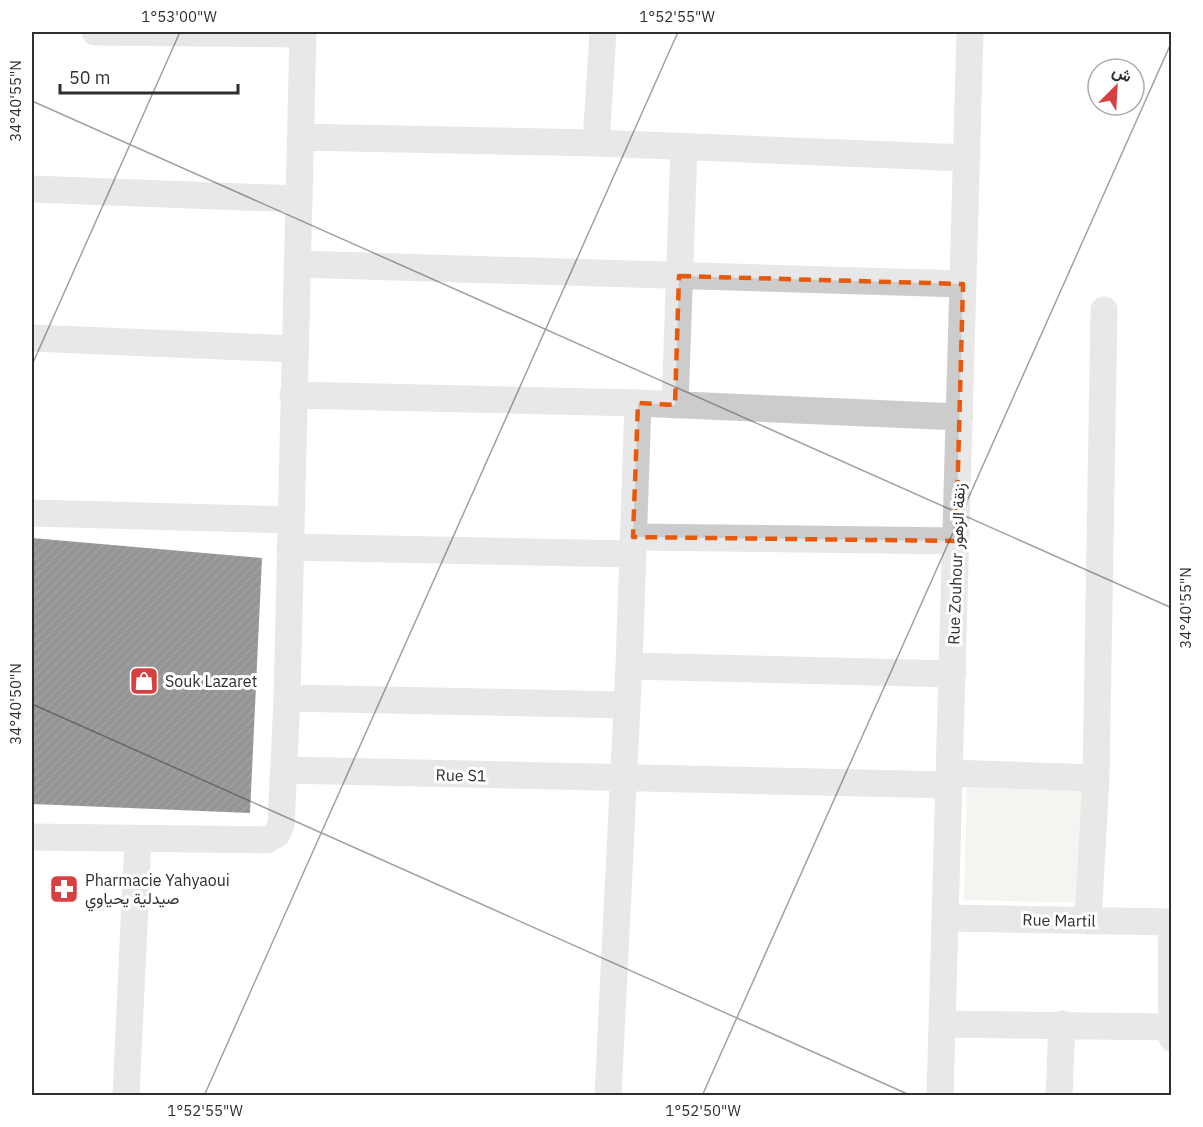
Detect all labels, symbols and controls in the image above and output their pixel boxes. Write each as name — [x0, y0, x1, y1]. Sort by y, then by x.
text: 1°53'00"W — [141, 7, 217, 26]
text: 1°52'55"W — [639, 7, 715, 26]
scale bar — [60, 57, 238, 95]
north arrow — [1086, 57, 1146, 117]
text: 34°40'55"N — [6, 60, 25, 142]
text: ش — [1109, 60, 1135, 86]
text: 50 m — [69, 66, 111, 89]
street label: Rue Zouhour زنقة الزهور — [943, 483, 970, 645]
text: 34°40'55"N — [1176, 567, 1195, 649]
text: 34°40'50"N — [6, 663, 25, 745]
shop icon: Souk Lazaret — [128, 665, 160, 697]
place label: Souk Lazaret — [165, 671, 257, 691]
street label: Rue S1 — [435, 765, 487, 785]
place label: Pharmacie Yahyaoui صيدلية يحياوي — [85, 870, 230, 912]
pharmacy icon: Pharmacie Yahyaoui صيدلية يحياوي — [48, 873, 80, 905]
street label: Rue Martil — [1022, 909, 1096, 931]
text: 1°52'55"W — [167, 1101, 243, 1120]
text: 1°52'50"W — [665, 1101, 741, 1120]

